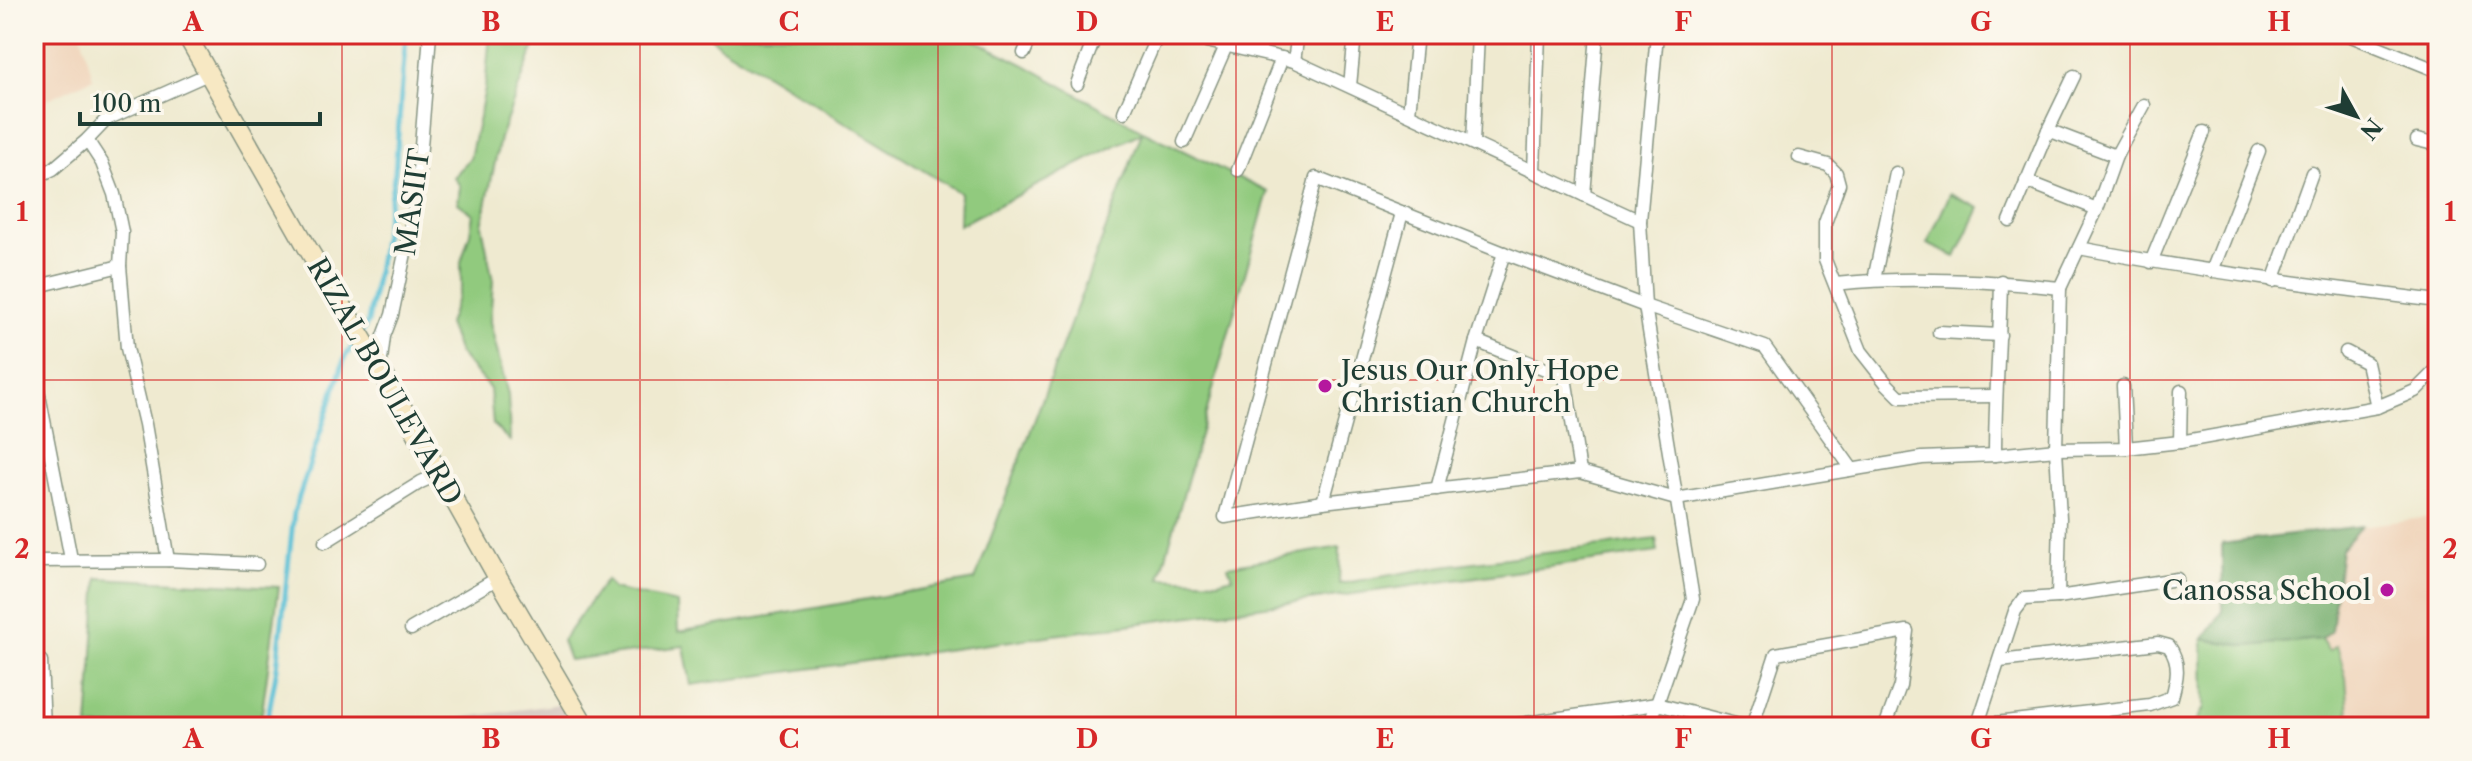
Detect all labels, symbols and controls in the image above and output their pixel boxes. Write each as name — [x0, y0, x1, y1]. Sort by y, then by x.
text: A — [182, 6, 204, 38]
text: B — [481, 6, 501, 38]
text: C — [779, 6, 799, 38]
text: D — [1076, 6, 1098, 38]
text: E — [1376, 6, 1394, 38]
text: F — [1674, 6, 1692, 38]
text: G — [1970, 6, 1992, 38]
text: H — [2267, 6, 2291, 38]
scale bar — [80, 76, 320, 126]
north arrow — [2316, 76, 2396, 156]
text: 100 m — [92, 89, 161, 118]
text: N — [2354, 113, 2387, 145]
street label: MASIIT — [388, 146, 436, 258]
text: 1 — [16, 196, 28, 228]
text: 1 — [2444, 196, 2456, 228]
street label: RIZAL BOULEVARD — [300, 251, 470, 511]
place label: Jesus Our Only Hope Christian Church — [1337, 353, 1619, 419]
marker: Jesus Our Only Hope Christian Church — [1316, 377, 1334, 395]
text: 2 — [14, 533, 30, 565]
text: 2 — [2442, 533, 2458, 565]
place label: Canossa School — [2162, 573, 2371, 607]
marker: Canossa School — [2378, 581, 2396, 599]
text: A — [182, 723, 204, 755]
text: B — [481, 723, 501, 755]
text: C — [779, 723, 799, 755]
text: D — [1076, 723, 1098, 755]
text: E — [1376, 723, 1394, 755]
text: F — [1674, 723, 1692, 755]
text: G — [1970, 723, 1992, 755]
text: H — [2267, 723, 2291, 755]

